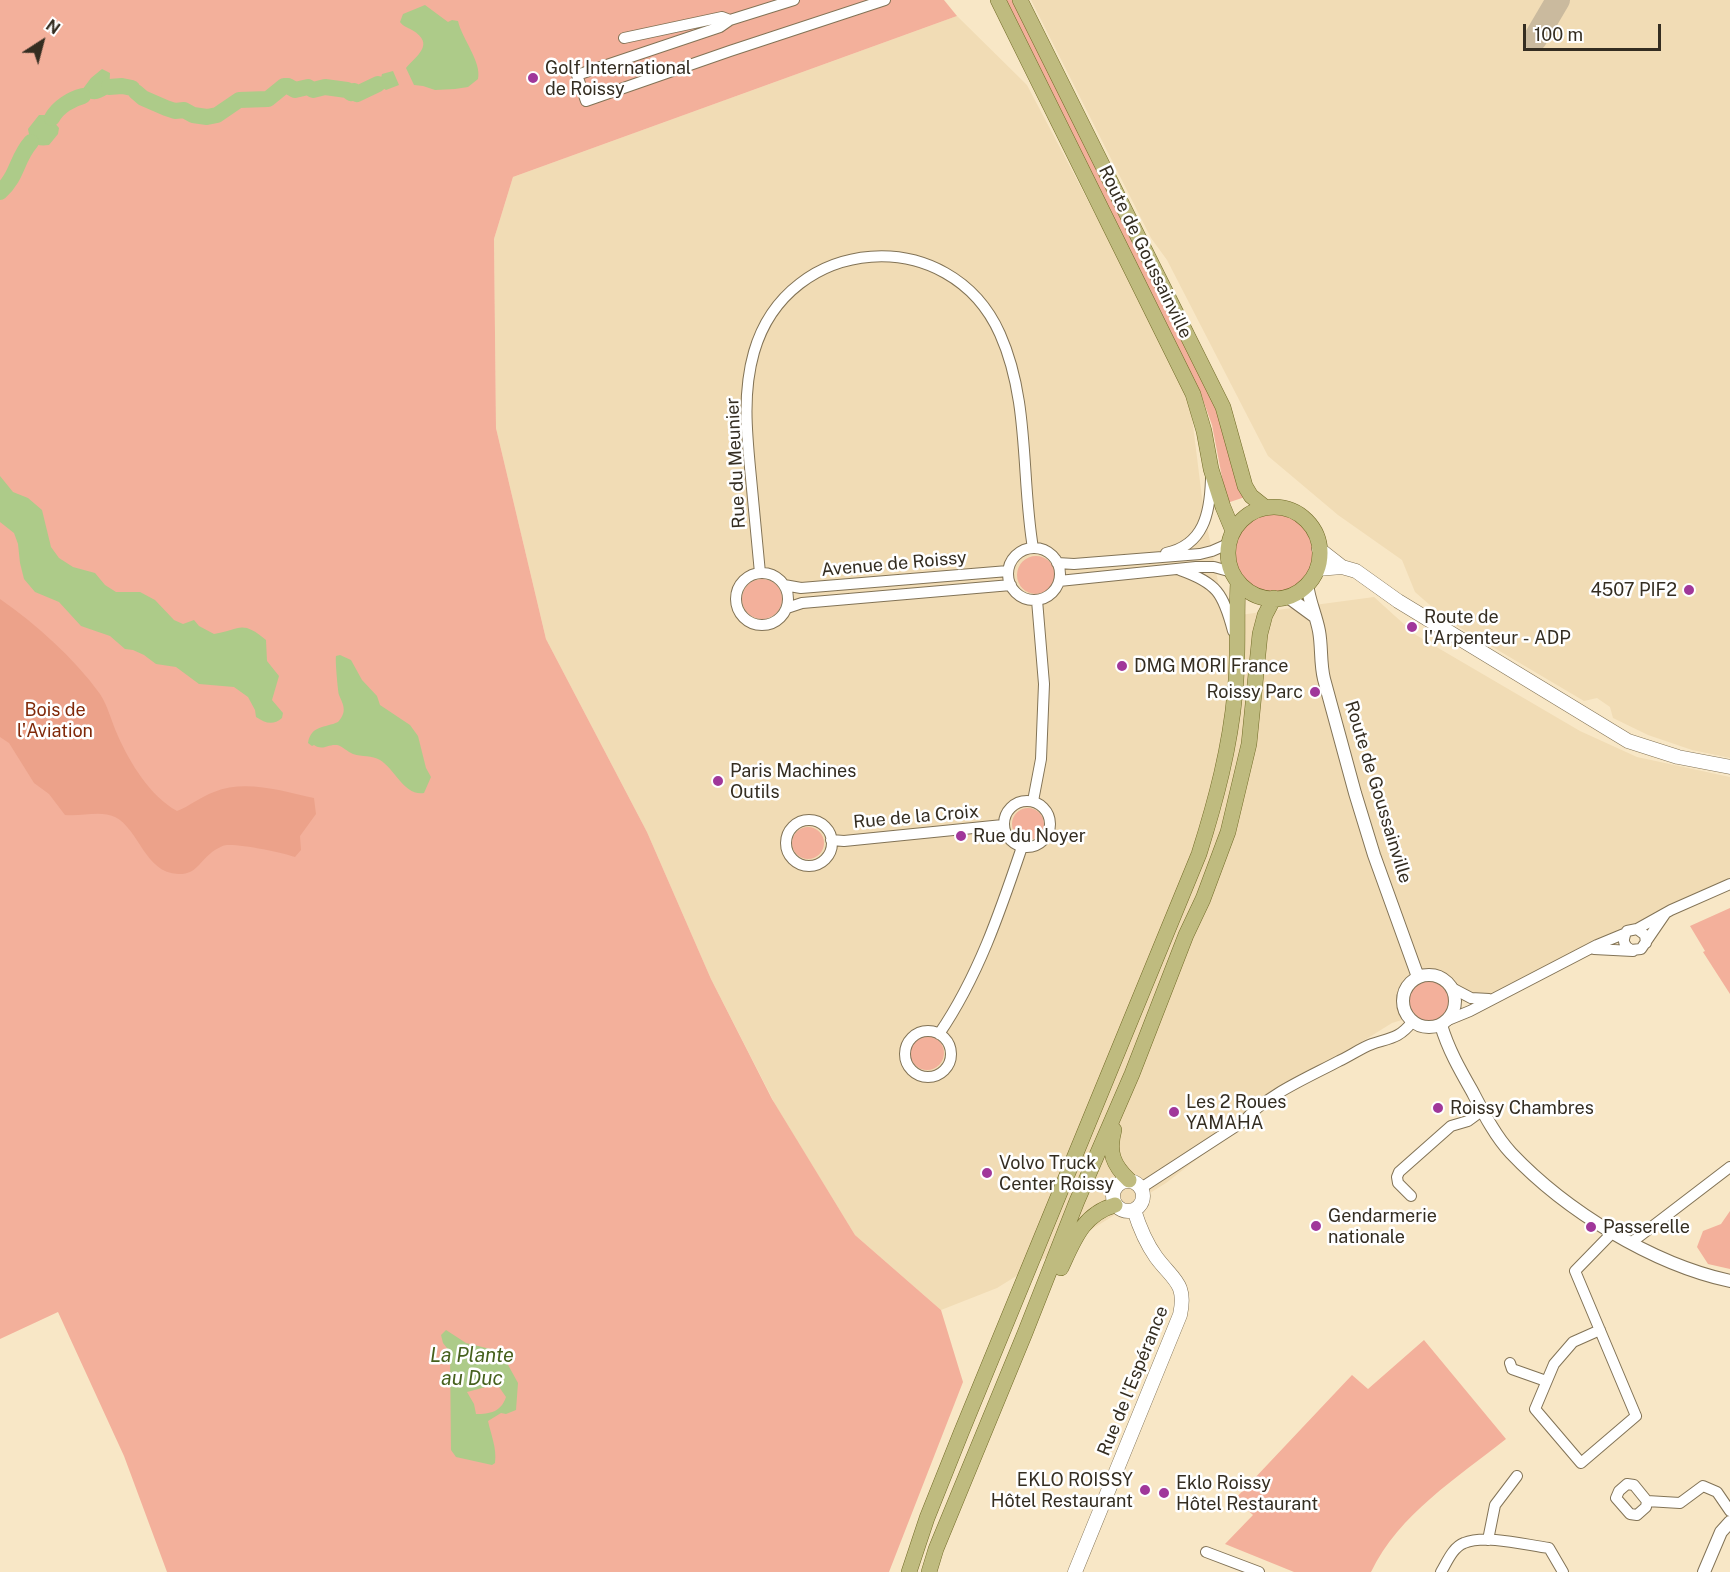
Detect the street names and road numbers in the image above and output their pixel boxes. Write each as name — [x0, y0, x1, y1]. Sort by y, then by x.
street label: Route de Goussainville — [1094, 162, 1196, 342]
street label: Rue du Meunier — [722, 397, 750, 529]
street label: Avenue de Roissy — [820, 547, 968, 581]
street label: Route de Goussainville — [1340, 698, 1416, 886]
street label: Rue de la Croix — [852, 801, 980, 833]
street label: Rue de l'Espérance — [1093, 1303, 1173, 1459]

